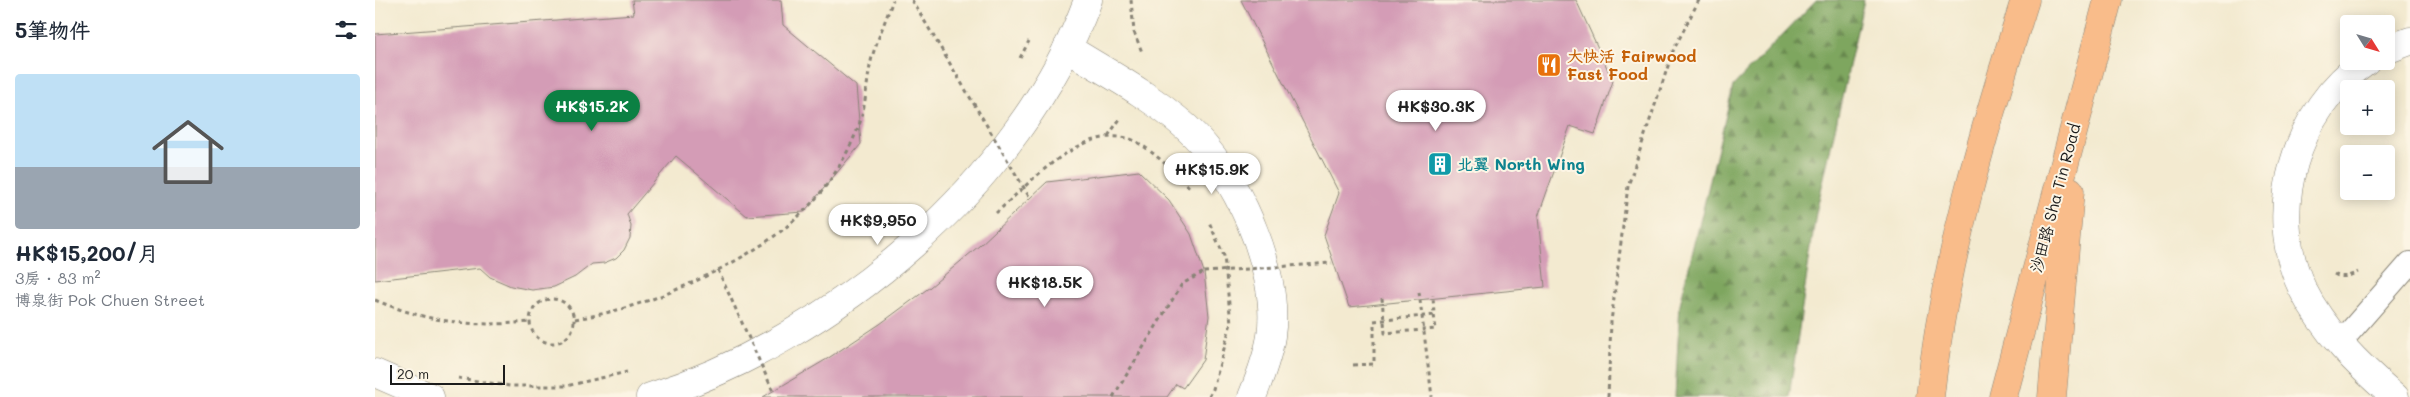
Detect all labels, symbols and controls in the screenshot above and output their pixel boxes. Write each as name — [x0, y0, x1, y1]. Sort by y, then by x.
north arrow — [2340, 15, 2395, 70]
map controls — [2340, 15, 2395, 200]
text: 5筆物件 — [15, 16, 90, 43]
icon: filters — [332, 16, 360, 44]
place label: 大快活 Fairwood Fast Food — [1567, 45, 1696, 84]
restaurant icon: 大快活 Fairwood Fast Food — [1536, 52, 1562, 78]
button: + — [2340, 80, 2395, 135]
pin: HK$15.2K — [540, 90, 644, 132]
pin: HK$30.3K — [1384, 90, 1488, 132]
text: HK$15.2K — [555, 95, 629, 116]
text: HK$30.3K — [1397, 95, 1475, 116]
icon: home — [143, 107, 233, 197]
street label: 沙田路 Sha Tin Road — [2024, 121, 2085, 275]
button: − — [2340, 145, 2395, 200]
building icon: 北翼 North Wing — [1427, 151, 1453, 177]
pin: HK$15.9K — [1160, 152, 1264, 195]
place label: 北翼 North Wing — [1457, 153, 1585, 174]
text: HK$15.9K — [1175, 158, 1249, 179]
pin: HK$9,950 — [826, 204, 930, 246]
text: HK$9,950 — [839, 209, 917, 230]
text: HK$15,200/月 — [15, 239, 159, 266]
pin: HK$18.5K — [993, 266, 1097, 308]
text: 3房 · 83 m² — [15, 267, 101, 288]
text: HK$18.5K — [1007, 271, 1083, 292]
text: 博泉街 Pok Chuen Street — [15, 289, 205, 310]
scale bar — [390, 362, 505, 385]
text: 20 m — [397, 364, 429, 383]

